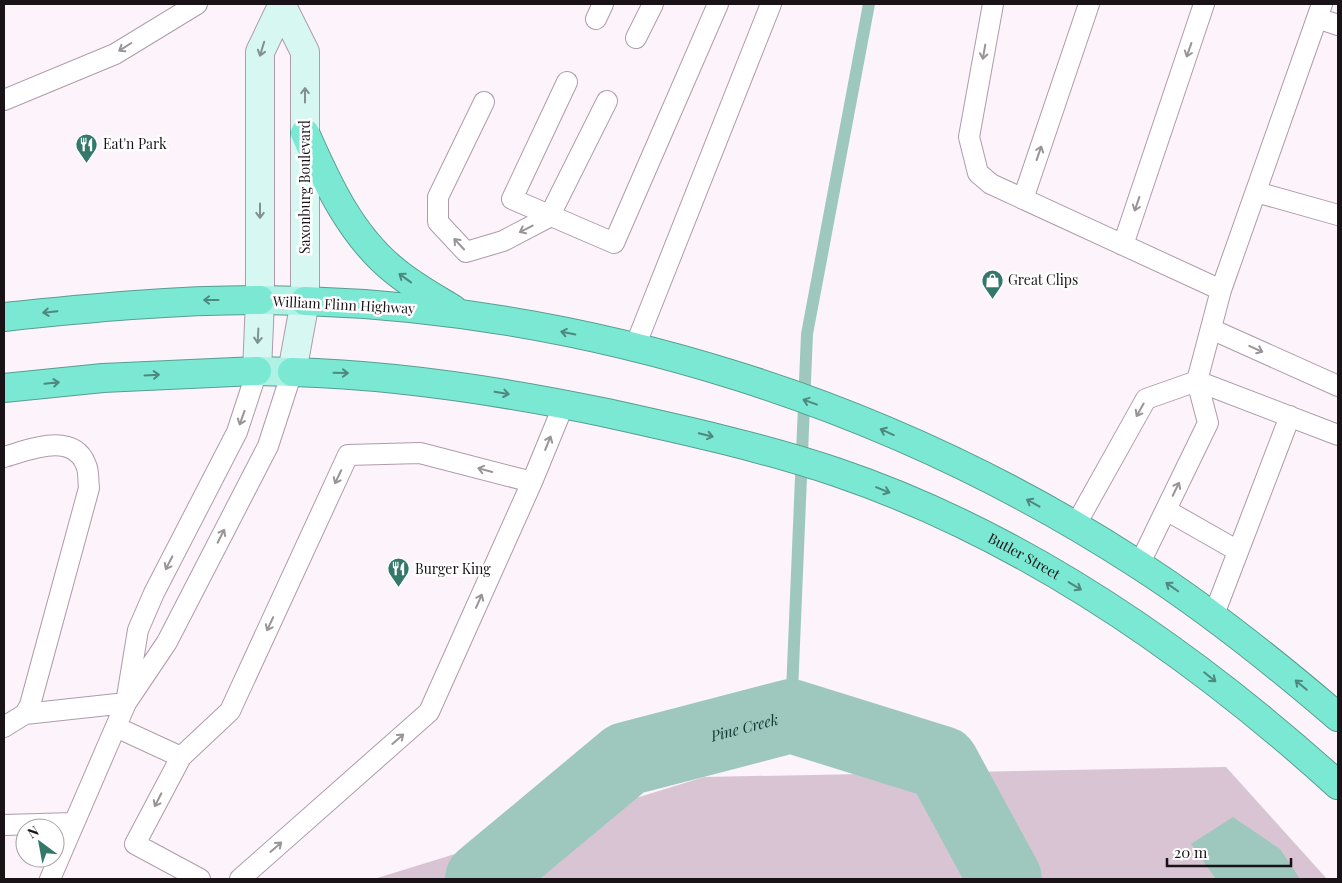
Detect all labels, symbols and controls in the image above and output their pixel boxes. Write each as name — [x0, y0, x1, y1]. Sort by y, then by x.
one-way arrow — [257, 41, 267, 57]
one-way arrow — [1183, 42, 1193, 58]
one-way arrow — [118, 43, 132, 53]
one-way arrow — [979, 43, 989, 59]
one-way arrow — [300, 87, 310, 103]
street label: Saxonburg Boulevard — [295, 120, 314, 254]
restaurant icon: Eat'n Park — [75, 132, 99, 163]
place label: Eat'n Park — [103, 134, 167, 153]
one-way arrow — [1035, 145, 1044, 161]
one-way arrow — [1132, 196, 1141, 211]
one-way arrow — [255, 202, 265, 219]
one-way arrow — [519, 225, 534, 234]
one-way arrow — [453, 238, 465, 251]
shop icon: Great Clips — [980, 268, 1004, 299]
place label: Great Clips — [1008, 270, 1078, 289]
one-way arrow — [398, 273, 412, 283]
street label: William Flinn Highway — [271, 291, 416, 318]
one-way arrow — [203, 295, 220, 305]
one-way arrow — [43, 307, 59, 317]
one-way arrow — [254, 327, 263, 343]
one-way arrow — [560, 328, 576, 337]
one-way arrow — [1248, 344, 1263, 354]
one-way arrow — [332, 368, 348, 378]
one-way arrow — [144, 370, 160, 379]
one-way arrow — [44, 378, 60, 388]
one-way arrow — [494, 388, 510, 398]
one-way arrow — [803, 397, 819, 406]
one-way arrow — [1135, 402, 1145, 416]
one-way arrow — [237, 410, 246, 425]
one-way arrow — [880, 427, 895, 437]
one-way arrow — [697, 431, 713, 440]
one-way arrow — [543, 436, 553, 451]
one-way arrow — [477, 465, 493, 474]
one-way arrow — [333, 469, 343, 484]
one-way arrow — [1171, 482, 1181, 497]
one-way arrow — [875, 486, 890, 496]
one-way arrow — [1026, 498, 1041, 507]
street label: Butler Street — [985, 528, 1065, 584]
one-way arrow — [216, 529, 226, 544]
one-way arrow — [164, 555, 173, 570]
restaurant icon: Burger King — [387, 557, 411, 588]
place label: Burger King — [415, 559, 491, 578]
one-way arrow — [1068, 581, 1082, 591]
one-way arrow — [1165, 582, 1179, 592]
one-way arrow — [474, 594, 484, 609]
one-way arrow — [265, 616, 274, 631]
one-way arrow — [1203, 672, 1216, 683]
one-way arrow — [1295, 680, 1308, 691]
water label: Pine Creek — [707, 709, 781, 746]
one-way arrow — [391, 734, 404, 745]
one-way arrow — [153, 792, 162, 807]
north arrow — [15, 818, 65, 868]
text: N — [24, 821, 42, 842]
scale bar — [1167, 836, 1291, 868]
one-way arrow — [270, 841, 283, 853]
text: 20 m — [1174, 842, 1208, 862]

